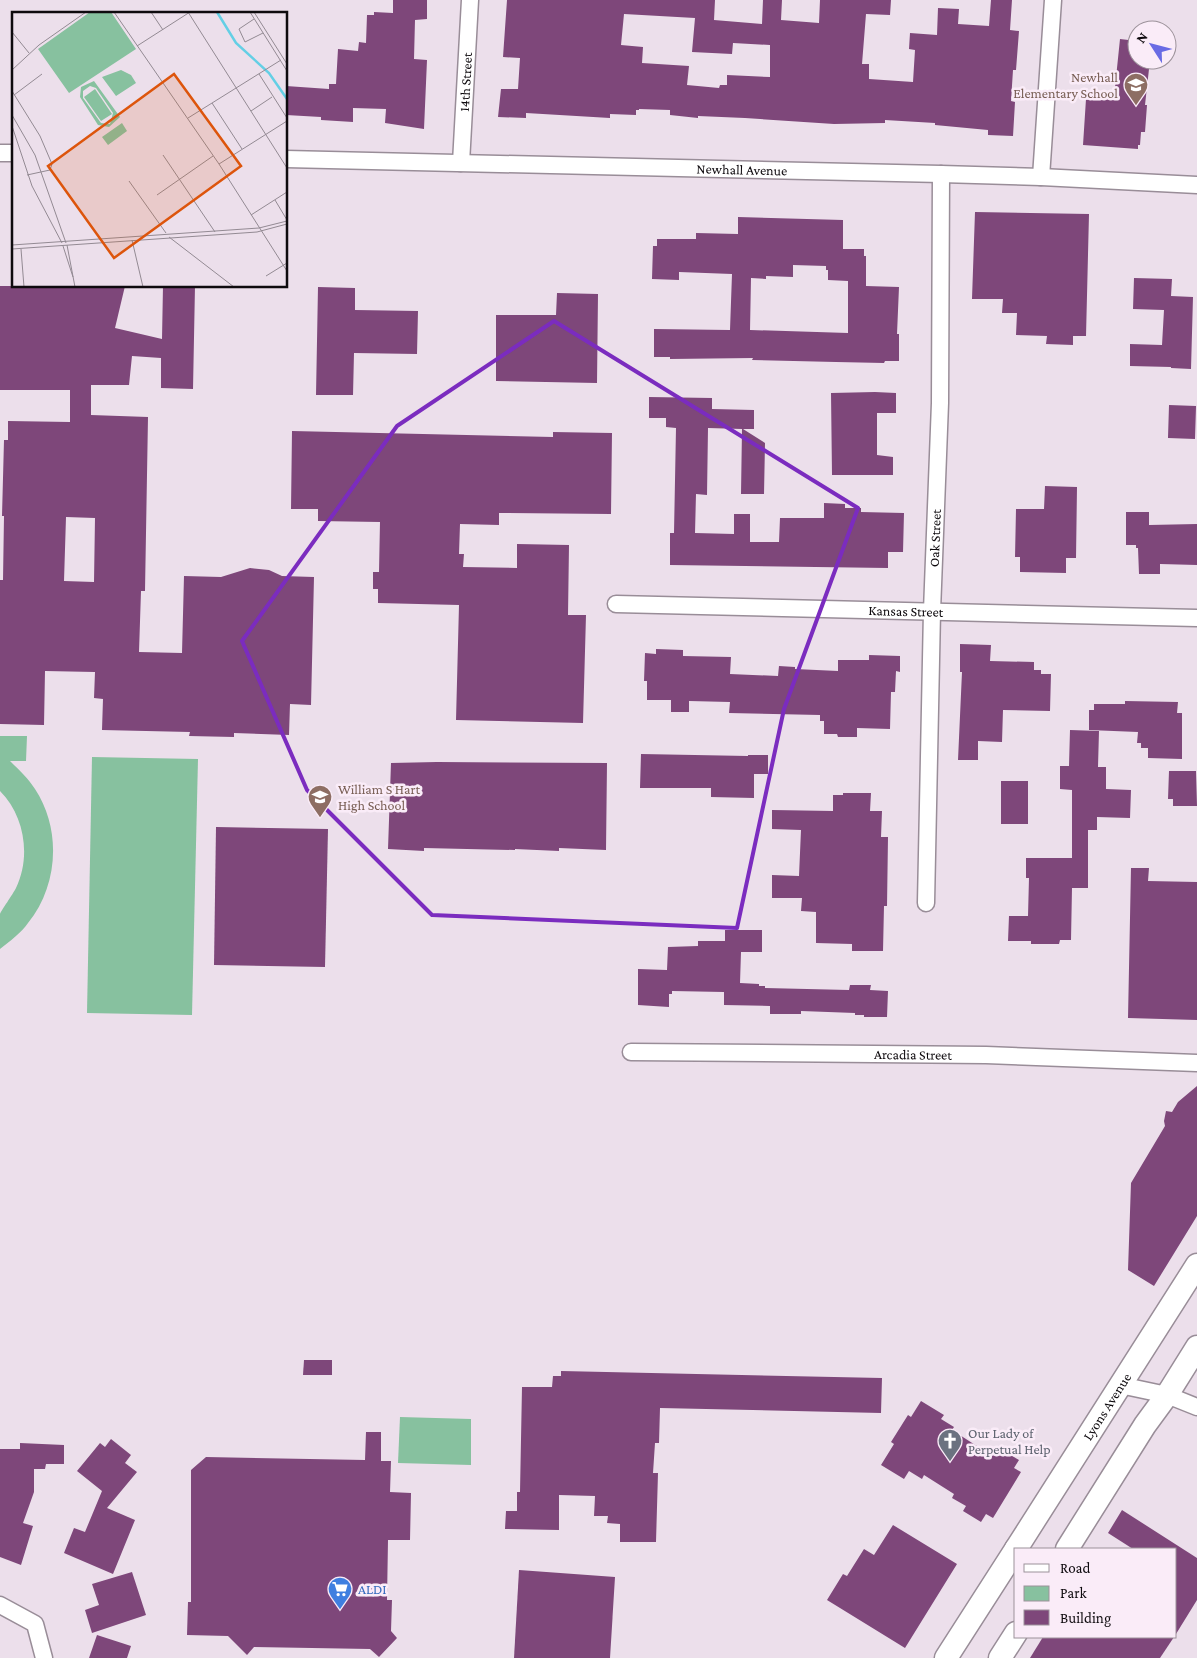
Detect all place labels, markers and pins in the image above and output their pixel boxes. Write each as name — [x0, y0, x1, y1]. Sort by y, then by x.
place label: Newhall Elementary School — [1013, 69, 1118, 101]
school or university icon: Newhall Elementary School — [1123, 72, 1149, 106]
place label: William S Hart High School — [338, 781, 420, 813]
school or university icon: William S Hart High School — [307, 784, 333, 818]
place label: Our Lady of Perpetual Help — [968, 1425, 1051, 1457]
church icon: Our Lady of Perpetual Help — [937, 1428, 963, 1462]
supermarket icon: ALDI — [327, 1576, 353, 1610]
place label: ALDI — [358, 1581, 387, 1597]

